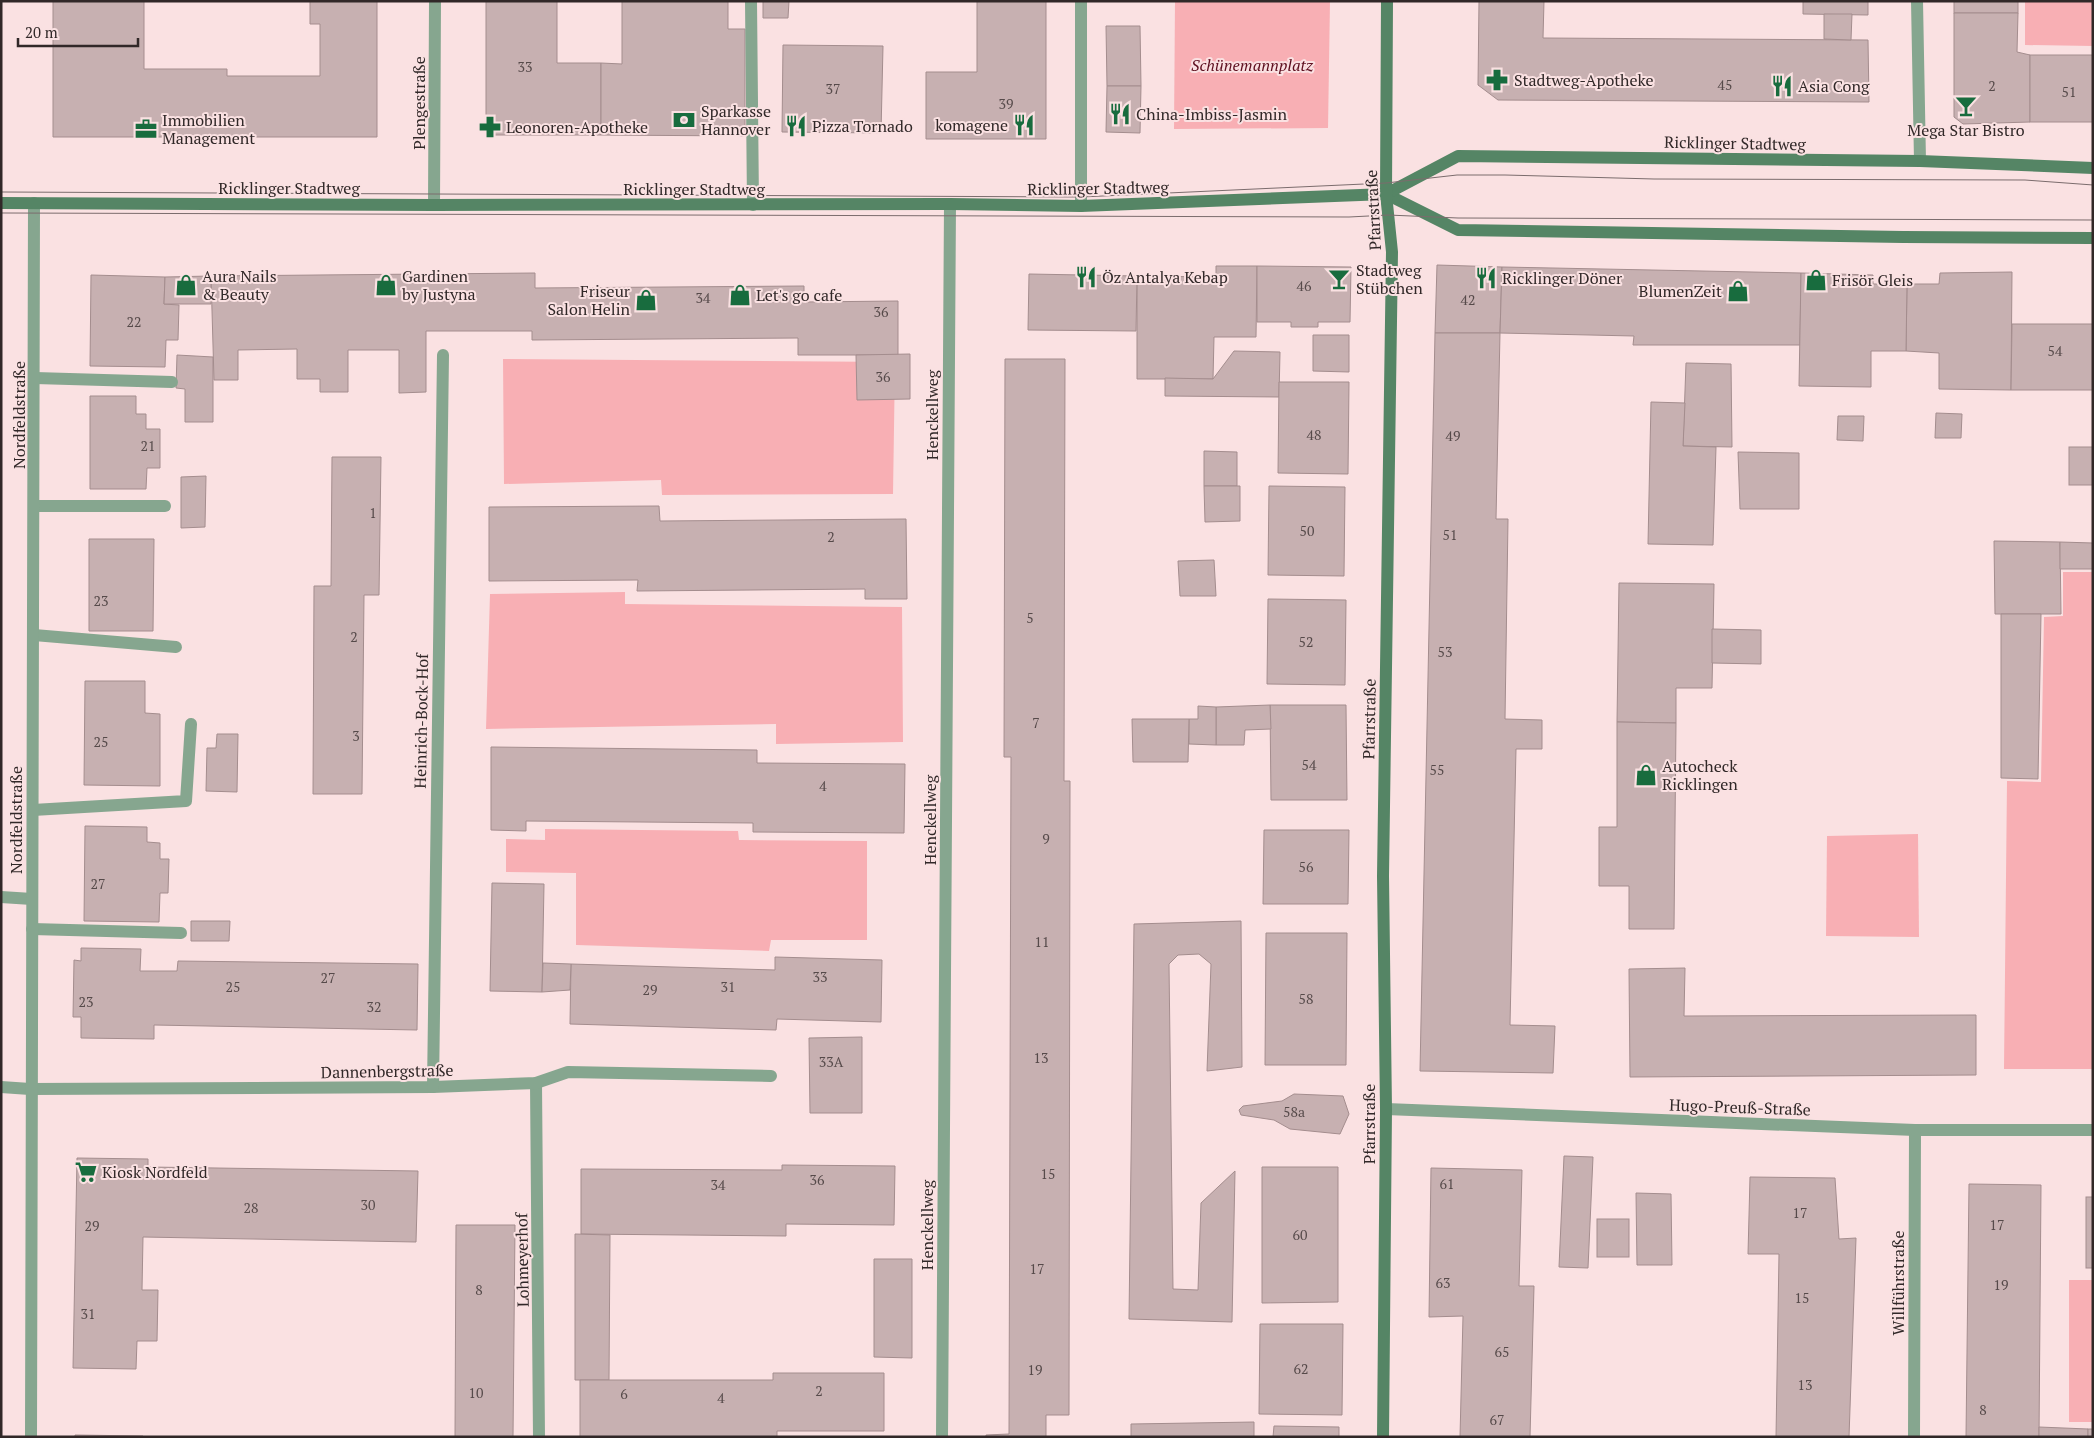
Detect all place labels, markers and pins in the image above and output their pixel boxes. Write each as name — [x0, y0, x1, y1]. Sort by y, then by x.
pharmacy icon: Stadtweg-Apotheke — [1484, 67, 1510, 93]
place label: Stadtweg-Apotheke — [1514, 69, 1654, 91]
restaurant icon: Asia Cong — [1769, 73, 1795, 99]
place label: Asia Cong — [1798, 75, 1870, 97]
bar icon: Mega Star Bistro — [1953, 93, 1979, 119]
place label: Sparkasse Hannover — [701, 100, 771, 140]
restaurant icon: China-Imbiss-Jasmin — [1107, 101, 1133, 127]
place label: China-Imbiss-Jasmin — [1136, 103, 1288, 125]
bank icon: Sparkasse Hannover — [671, 107, 697, 133]
place label: Immobilien Management — [162, 109, 255, 149]
restaurant icon: komagene — [1011, 112, 1037, 138]
restaurant icon: Pizza Tornado — [783, 113, 809, 139]
pharmacy icon: Leonoren-Apotheke — [477, 114, 503, 140]
place label: komagene — [935, 114, 1008, 136]
place label: Pizza Tornado — [812, 115, 913, 137]
office icon: Immobilien Management — [133, 116, 159, 142]
place label: Leonoren-Apotheke — [506, 116, 648, 138]
place label: Mega Star Bistro — [1907, 119, 2025, 141]
place label: Stadtweg Stübchen — [1356, 259, 1423, 299]
restaurant icon: Öz Antalya Kebap — [1073, 264, 1099, 290]
place label: Aura Nails & Beauty — [202, 265, 277, 305]
place label: Gardinen by Justyna — [402, 265, 476, 305]
restaurant icon: Ricklinger Döner — [1473, 265, 1499, 291]
place label: Öz Antalya Kebap — [1102, 266, 1228, 288]
bar icon: Stadtweg Stübchen — [1326, 266, 1352, 292]
place label: Ricklinger Döner — [1502, 267, 1623, 289]
shop icon: Frisör Gleis — [1803, 267, 1829, 293]
place label: Frisör Gleis — [1832, 269, 1913, 291]
shop icon: Aura Nails & Beauty — [173, 272, 199, 298]
shop icon: Gardinen by Justyna — [373, 272, 399, 298]
shop icon: BlumenZeit — [1725, 278, 1751, 304]
place label: Friseur Salon Helin — [547, 280, 631, 320]
place label: BlumenZeit — [1639, 280, 1722, 302]
shop icon: Let's go cafe — [727, 282, 753, 308]
place label: Let's go cafe — [756, 284, 842, 306]
shop icon: Friseur Salon Helin — [633, 287, 659, 313]
place label: Autocheck Ricklingen — [1662, 755, 1738, 795]
shop icon: Autocheck Ricklingen — [1633, 762, 1659, 788]
supermarket icon: Kiosk Nordfeld — [73, 1159, 99, 1185]
place label: Kiosk Nordfeld — [102, 1161, 208, 1183]

